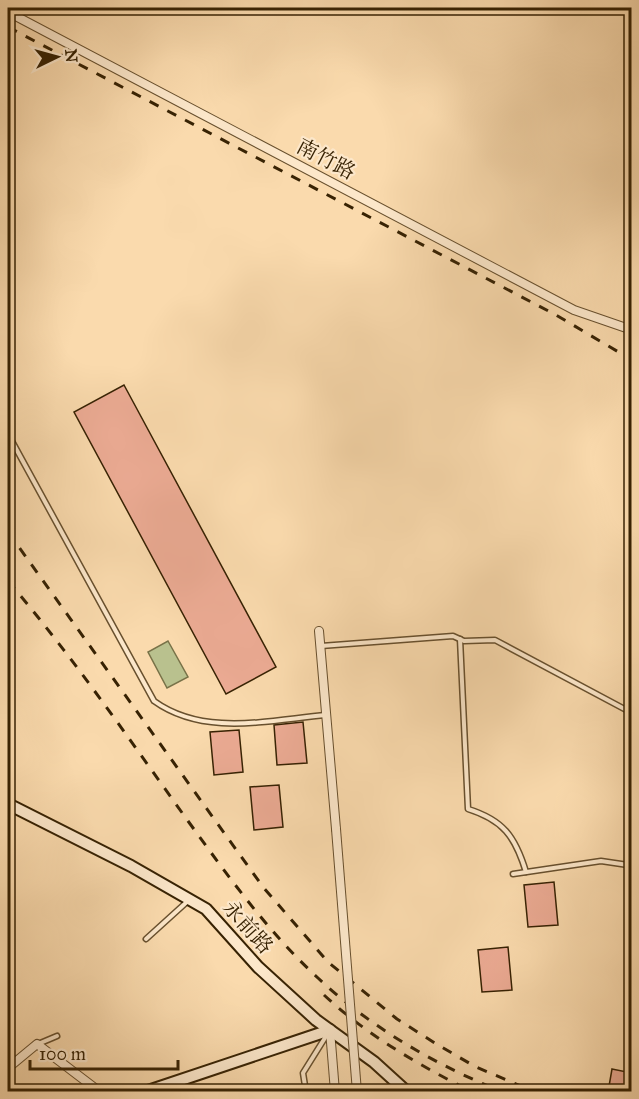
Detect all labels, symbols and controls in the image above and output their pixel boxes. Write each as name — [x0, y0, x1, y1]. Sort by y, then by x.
north arrow — [27, 27, 87, 87]
text: N — [61, 48, 82, 64]
street label: 南竹路 — [292, 133, 360, 185]
street label: 永前路 — [217, 895, 279, 959]
scale bar — [30, 1033, 178, 1071]
text: 100 m — [39, 1043, 86, 1065]

